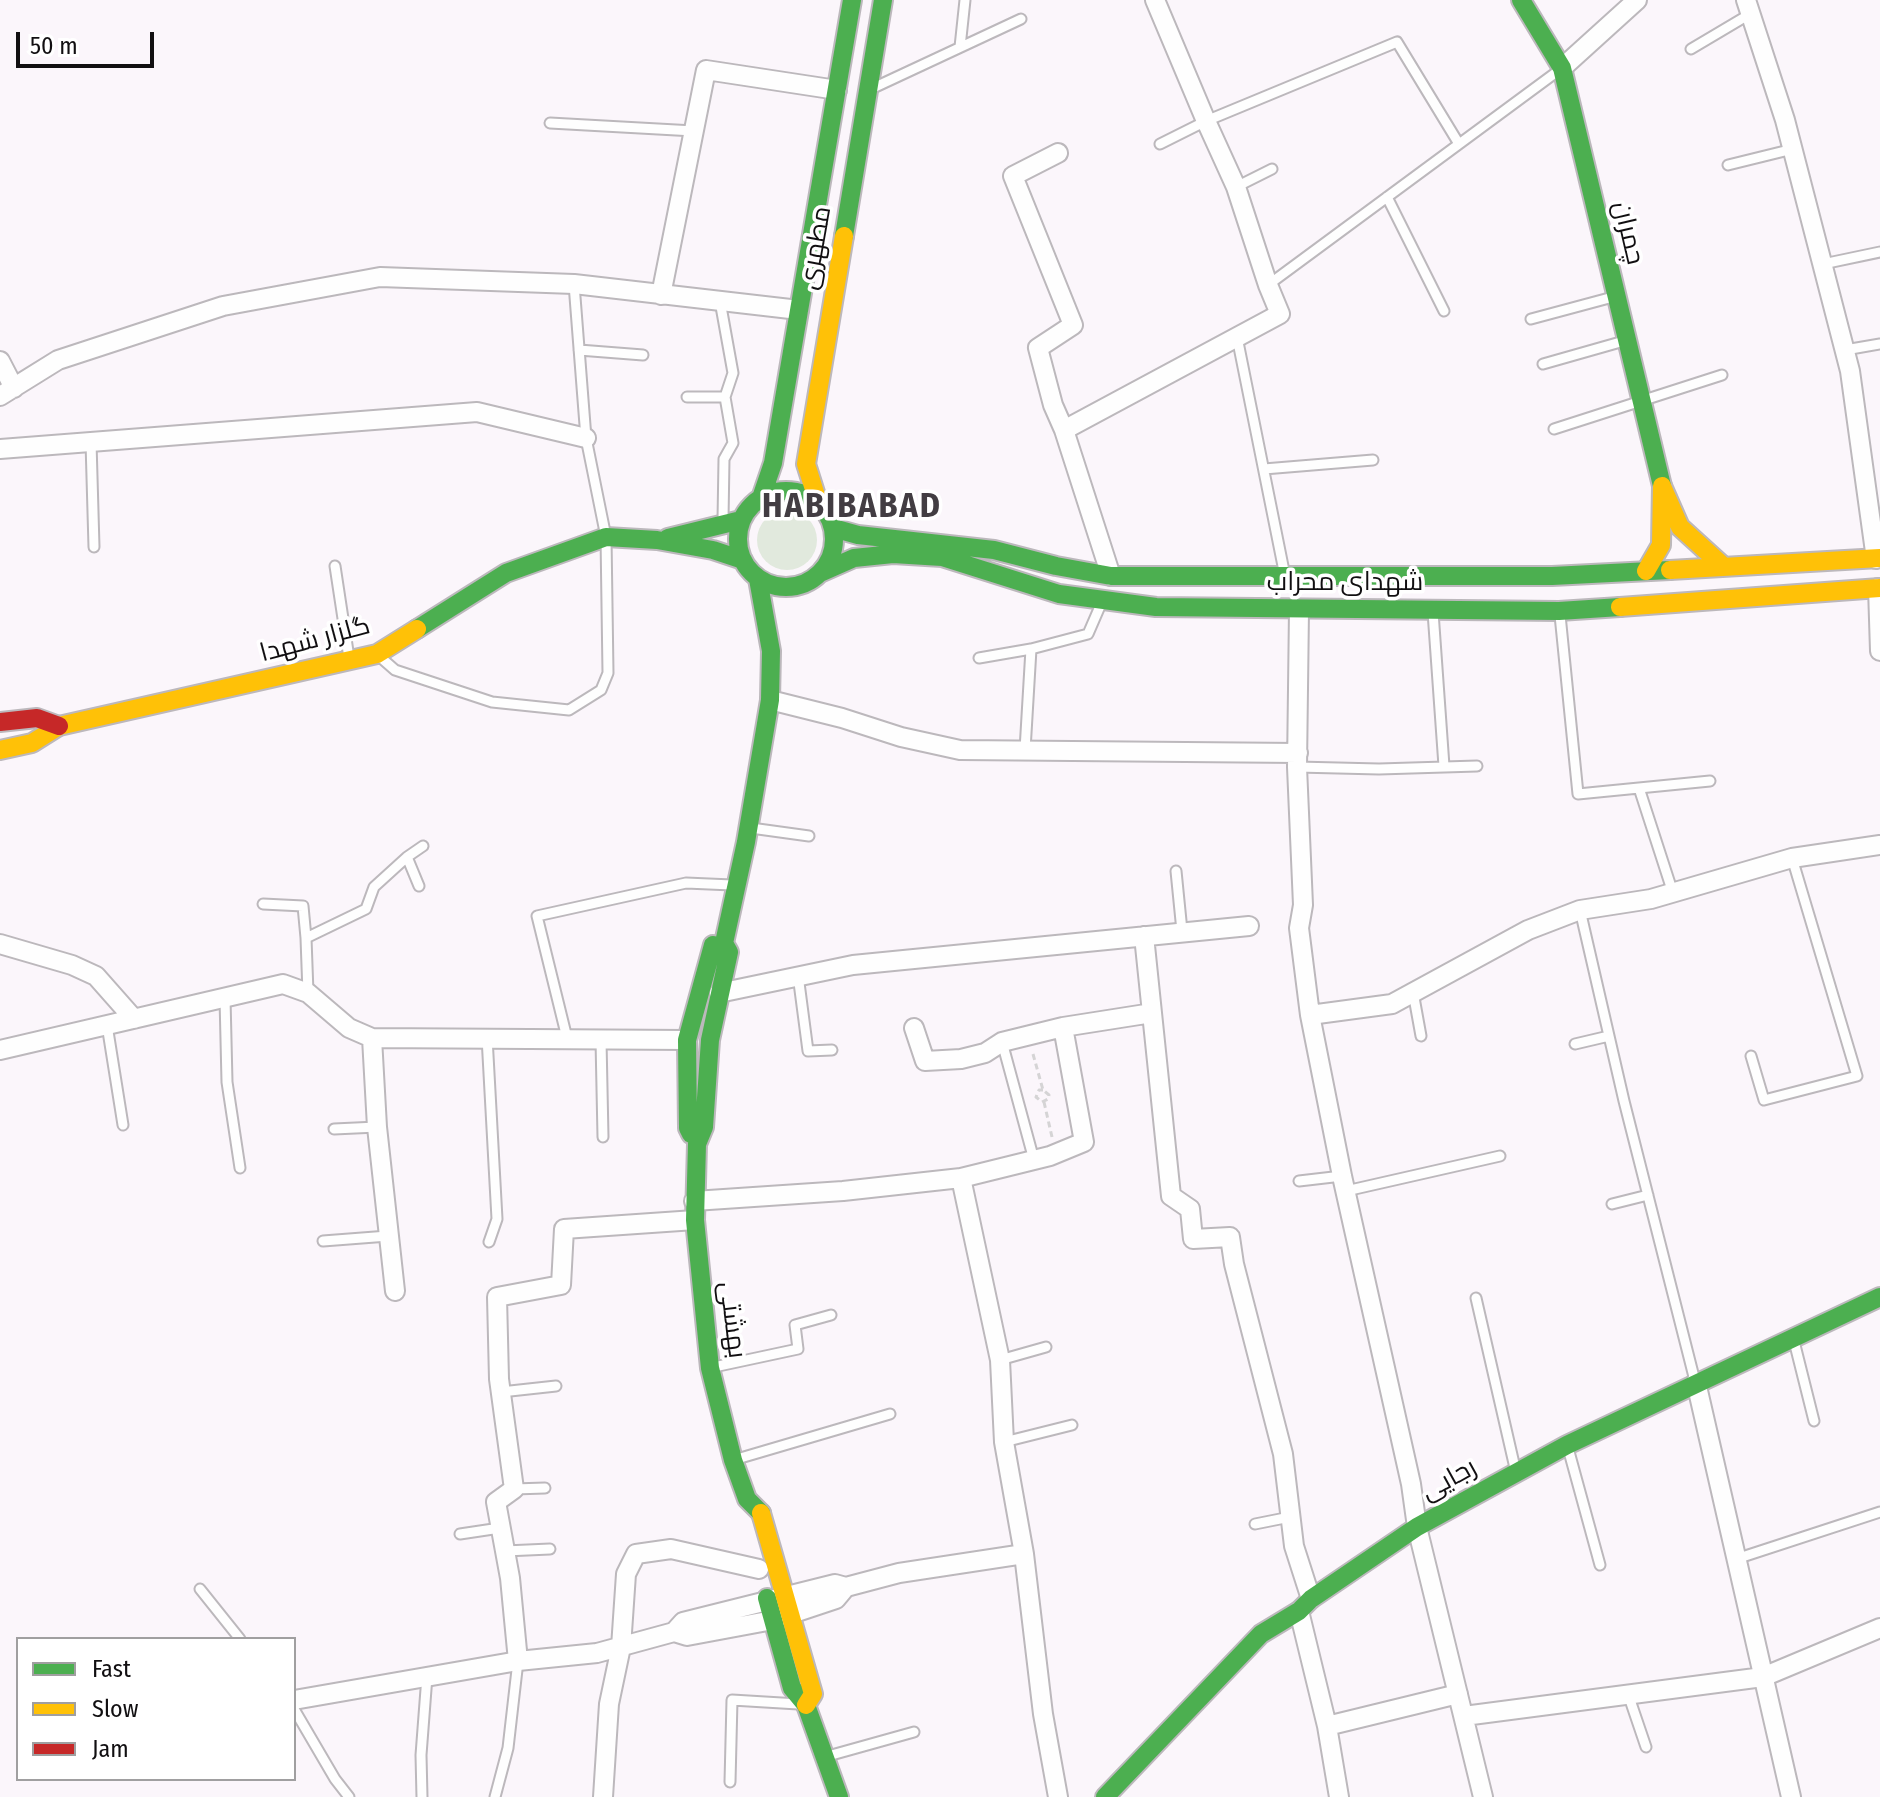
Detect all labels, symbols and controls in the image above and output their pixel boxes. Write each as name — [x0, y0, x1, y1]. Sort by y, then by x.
scale bar — [20, 16, 158, 66]
text: 50 m — [30, 32, 78, 60]
street label: چمران — [1606, 198, 1650, 268]
street label: مطهری — [793, 204, 839, 292]
district label: HABIBABAD — [762, 488, 942, 528]
street label: شهدای محراب — [1267, 567, 1423, 599]
street label: گلزار شهدا — [256, 610, 374, 670]
street label: بهشتی — [712, 1280, 752, 1360]
street label: رجایی — [1416, 1452, 1482, 1508]
legend — [16, 1637, 296, 1781]
text: Fast — [92, 1655, 131, 1683]
text: Slow — [92, 1695, 138, 1723]
text: Jam — [92, 1735, 129, 1763]

